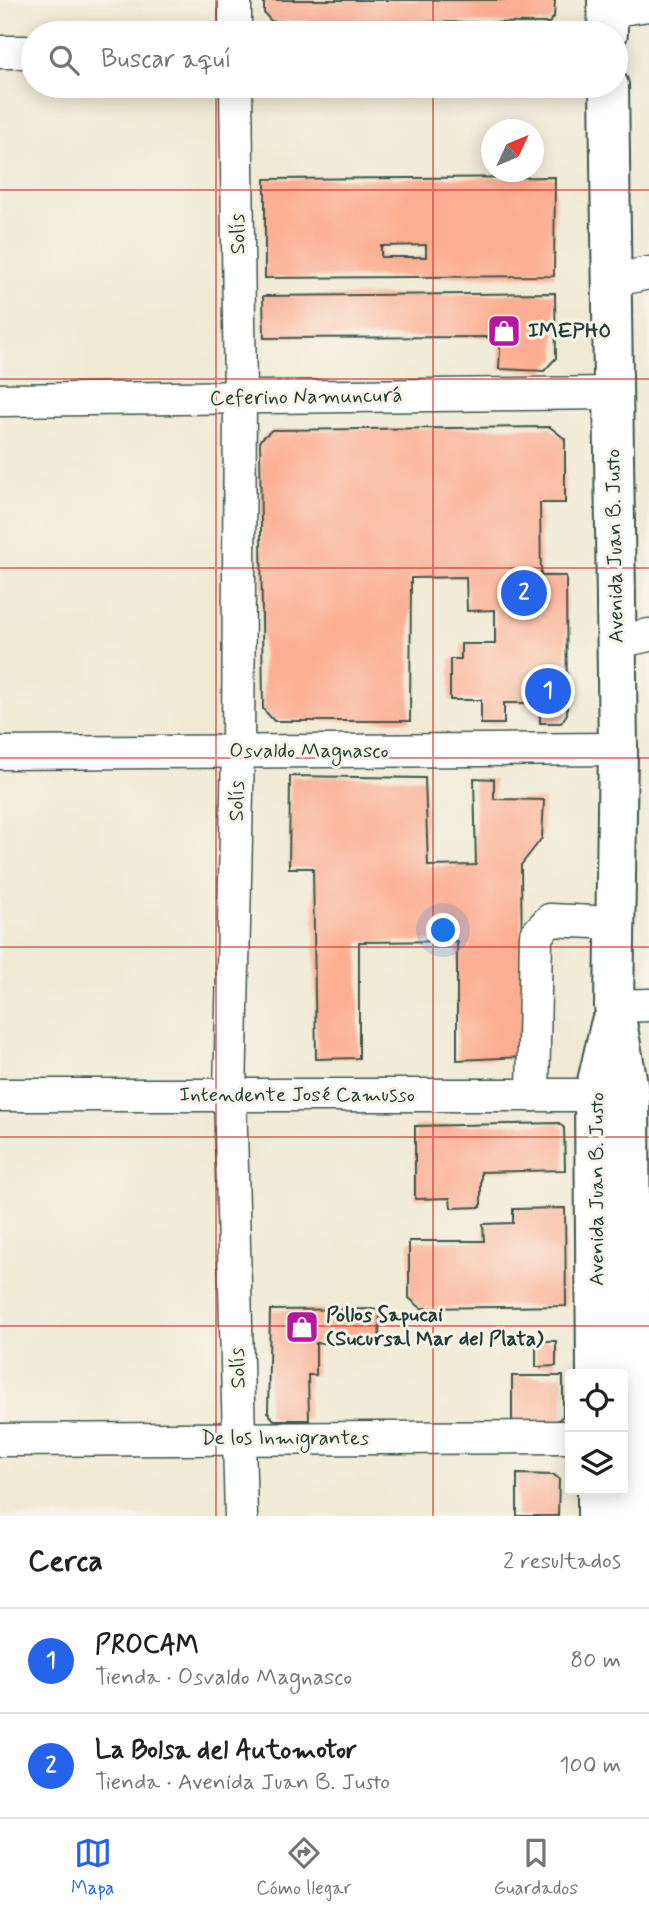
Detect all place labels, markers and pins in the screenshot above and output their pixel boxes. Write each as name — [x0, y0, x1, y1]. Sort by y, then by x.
shop icon: IMEPHO — [485, 312, 523, 350]
place label: IMEPHO — [528, 317, 611, 345]
pin: 2 — [501, 567, 547, 619]
pin: 1 — [525, 665, 571, 717]
place label: Pollos Sapucai (Sucursal Mar del Plata) — [326, 1301, 544, 1353]
shop icon: Pollos Sapucai (Sucursal Mar del Plata) — [283, 1308, 321, 1346]

